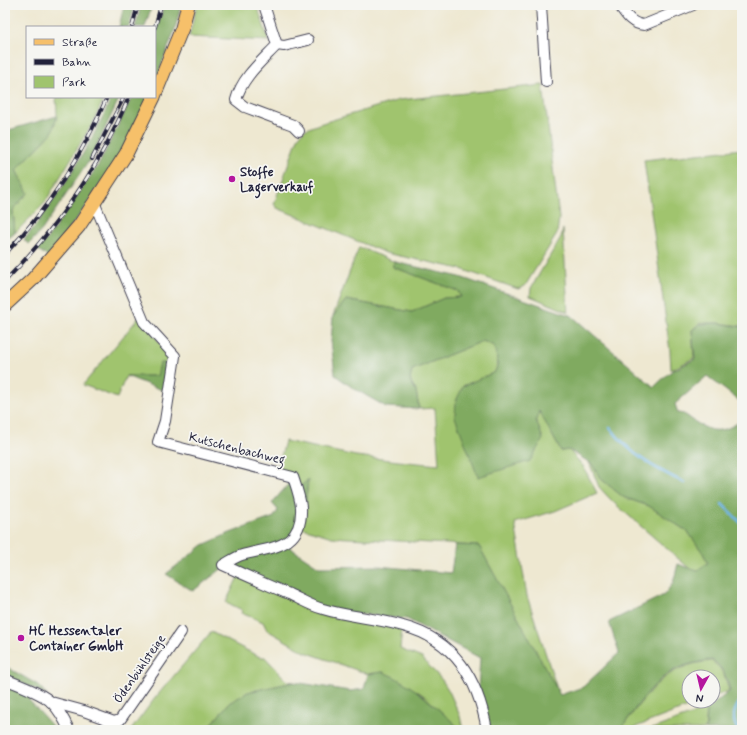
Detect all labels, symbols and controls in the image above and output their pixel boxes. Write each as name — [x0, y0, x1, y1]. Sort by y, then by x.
legend — [26, 26, 156, 98]
text: Straße — [62, 35, 97, 51]
text: Bahn — [62, 55, 92, 71]
text: Park — [62, 75, 86, 91]
place label: Stoffe Lagerverkauf — [240, 164, 314, 199]
marker: Stoffe Lagerverkauf — [227, 174, 237, 184]
street label: Kutschenbachweg — [187, 429, 287, 471]
place label: HC Hessentaler Container GmbH — [29, 623, 124, 655]
street label: Ödenbühlsteige — [110, 631, 170, 707]
marker: HC Hessentaler Container GmbH — [16, 633, 26, 643]
north arrow — [681, 669, 721, 709]
text: N — [695, 690, 704, 705]

